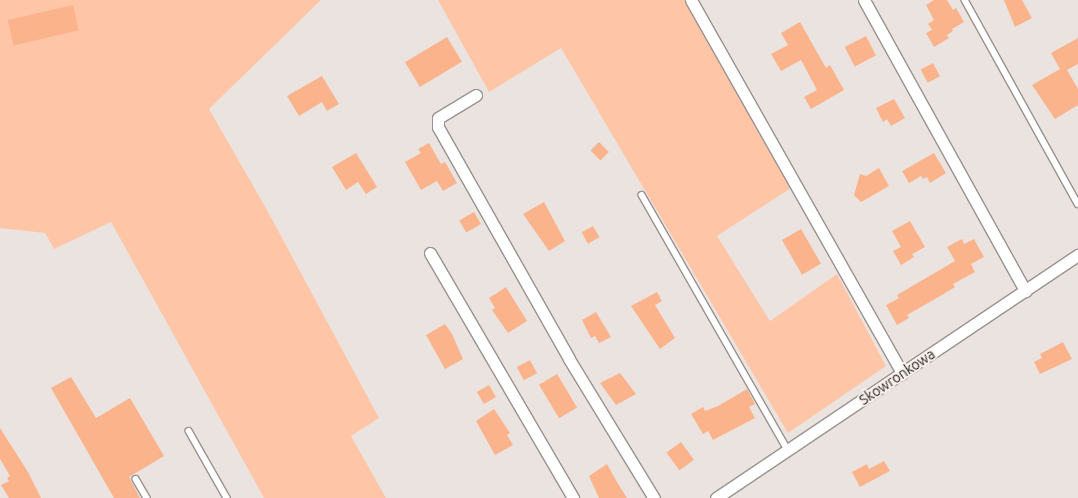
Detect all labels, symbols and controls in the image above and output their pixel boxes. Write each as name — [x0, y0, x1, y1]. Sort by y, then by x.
street label: Skowronkowa — [856, 346, 938, 408]

